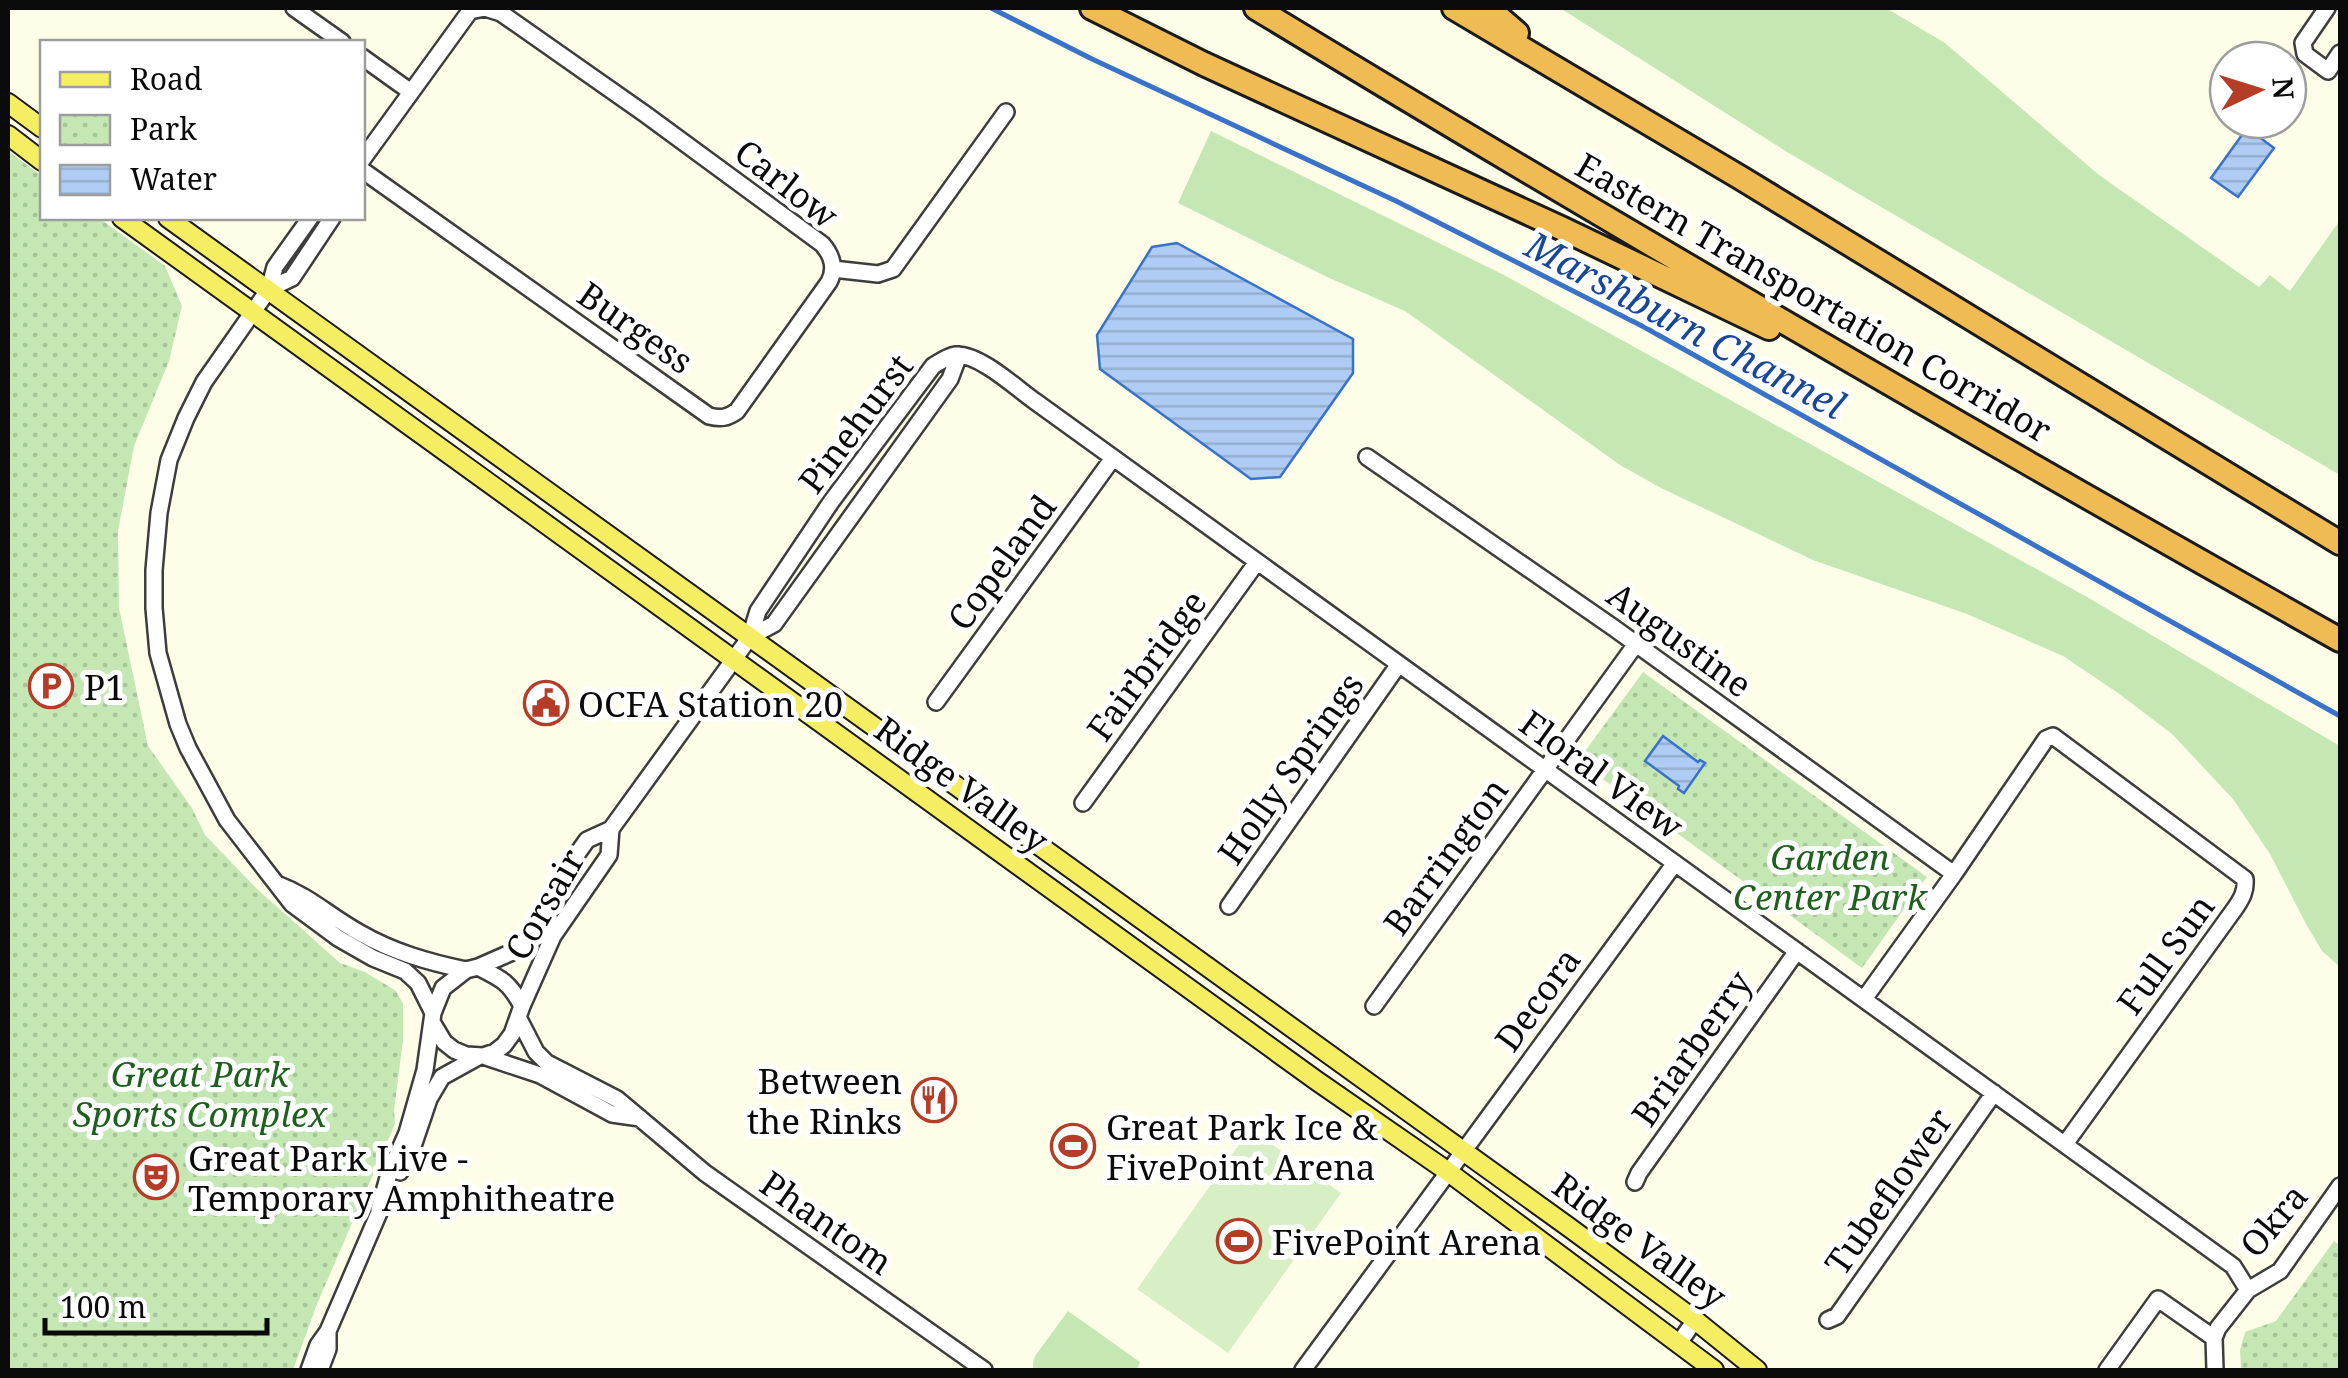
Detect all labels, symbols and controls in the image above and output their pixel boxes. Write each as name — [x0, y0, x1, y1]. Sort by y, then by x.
legend — [40, 40, 365, 220]
north arrow — [2208, 40, 2308, 140]
text: Road — [130, 58, 202, 99]
text: N — [2264, 76, 2304, 101]
text: Park — [130, 108, 197, 149]
street label: Carlow — [726, 128, 849, 239]
street label: Eastern Transportation Corridor — [1568, 141, 2060, 453]
text: Water — [130, 158, 217, 199]
water label: Marshburn Channel — [1516, 217, 1855, 430]
street label: Burgess — [569, 270, 703, 384]
street label: Pinehurst — [787, 344, 923, 502]
street label: Copeland — [936, 485, 1066, 639]
street label: Augustine — [1598, 571, 1762, 707]
street label: Fairbridge — [1076, 580, 1216, 750]
parking icon: P1 — [28, 663, 74, 709]
place label: P1 — [84, 663, 125, 710]
street label: Holly Springs — [1207, 663, 1373, 873]
public building icon: OCFA Station 20 — [523, 680, 569, 726]
place label: OCFA Station 20 — [578, 680, 843, 727]
street label: Floral View — [1511, 699, 1694, 850]
street label: Ridge Valley — [866, 705, 1058, 863]
street label: Barrington — [1372, 768, 1518, 944]
park label: Garden Center Park — [1733, 833, 1928, 920]
street label: Corsair — [493, 840, 595, 968]
street label: Full Sun — [2106, 885, 2224, 1023]
street label: Decora — [1484, 938, 1590, 1060]
street label: Briarberry — [1620, 961, 1762, 1135]
park label: Great Park Sports Complex — [73, 1050, 328, 1137]
place label: Between the Rinks — [747, 1057, 902, 1144]
restaurant icon: Between the Rinks — [911, 1077, 957, 1123]
street label: Tubeflower — [1814, 1099, 1962, 1283]
place label: Great Park Ice & FivePoint Arena — [1106, 1103, 1378, 1190]
sports icon: Great Park Ice & FivePoint Arena — [1050, 1123, 1096, 1169]
place label: Great Park Live - Temporary Amphitheatre — [188, 1134, 615, 1221]
theatre icon: Great Park Live - Temporary Amphitheatre — [133, 1154, 179, 1200]
street label: Phantom — [752, 1159, 902, 1285]
street label: Ridge Valley — [1544, 1161, 1736, 1319]
street label: Okra — [2229, 1174, 2317, 1266]
sports icon: FivePoint Arena — [1216, 1218, 1262, 1264]
place label: FivePoint Arena — [1272, 1218, 1542, 1265]
scale bar — [45, 1273, 268, 1335]
text: 100 m — [60, 1286, 146, 1327]

